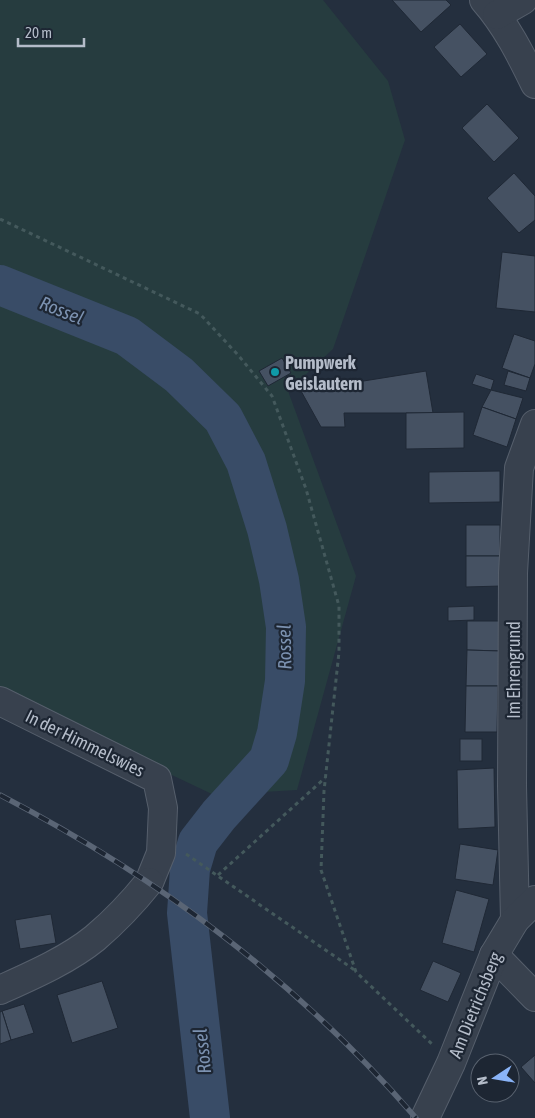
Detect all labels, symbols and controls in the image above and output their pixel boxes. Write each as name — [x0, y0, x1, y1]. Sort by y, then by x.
scale bar — [18, 15, 84, 47]
text: 20 m — [25, 24, 52, 41]
water label: Rossel — [37, 291, 87, 329]
place label: Pumpwerk Geislautern — [285, 352, 363, 394]
marker: Pumpwerk Geislautern — [269, 366, 281, 378]
street label: Im Ehrengrund — [503, 621, 524, 719]
water label: Rossel — [273, 624, 295, 670]
street label: In der Himmelswies — [22, 705, 148, 781]
street label: Am Dietrichsberg — [444, 949, 506, 1061]
water label: Rossel — [189, 1027, 215, 1075]
north arrow — [470, 1053, 520, 1103]
text: N — [474, 1075, 491, 1086]

